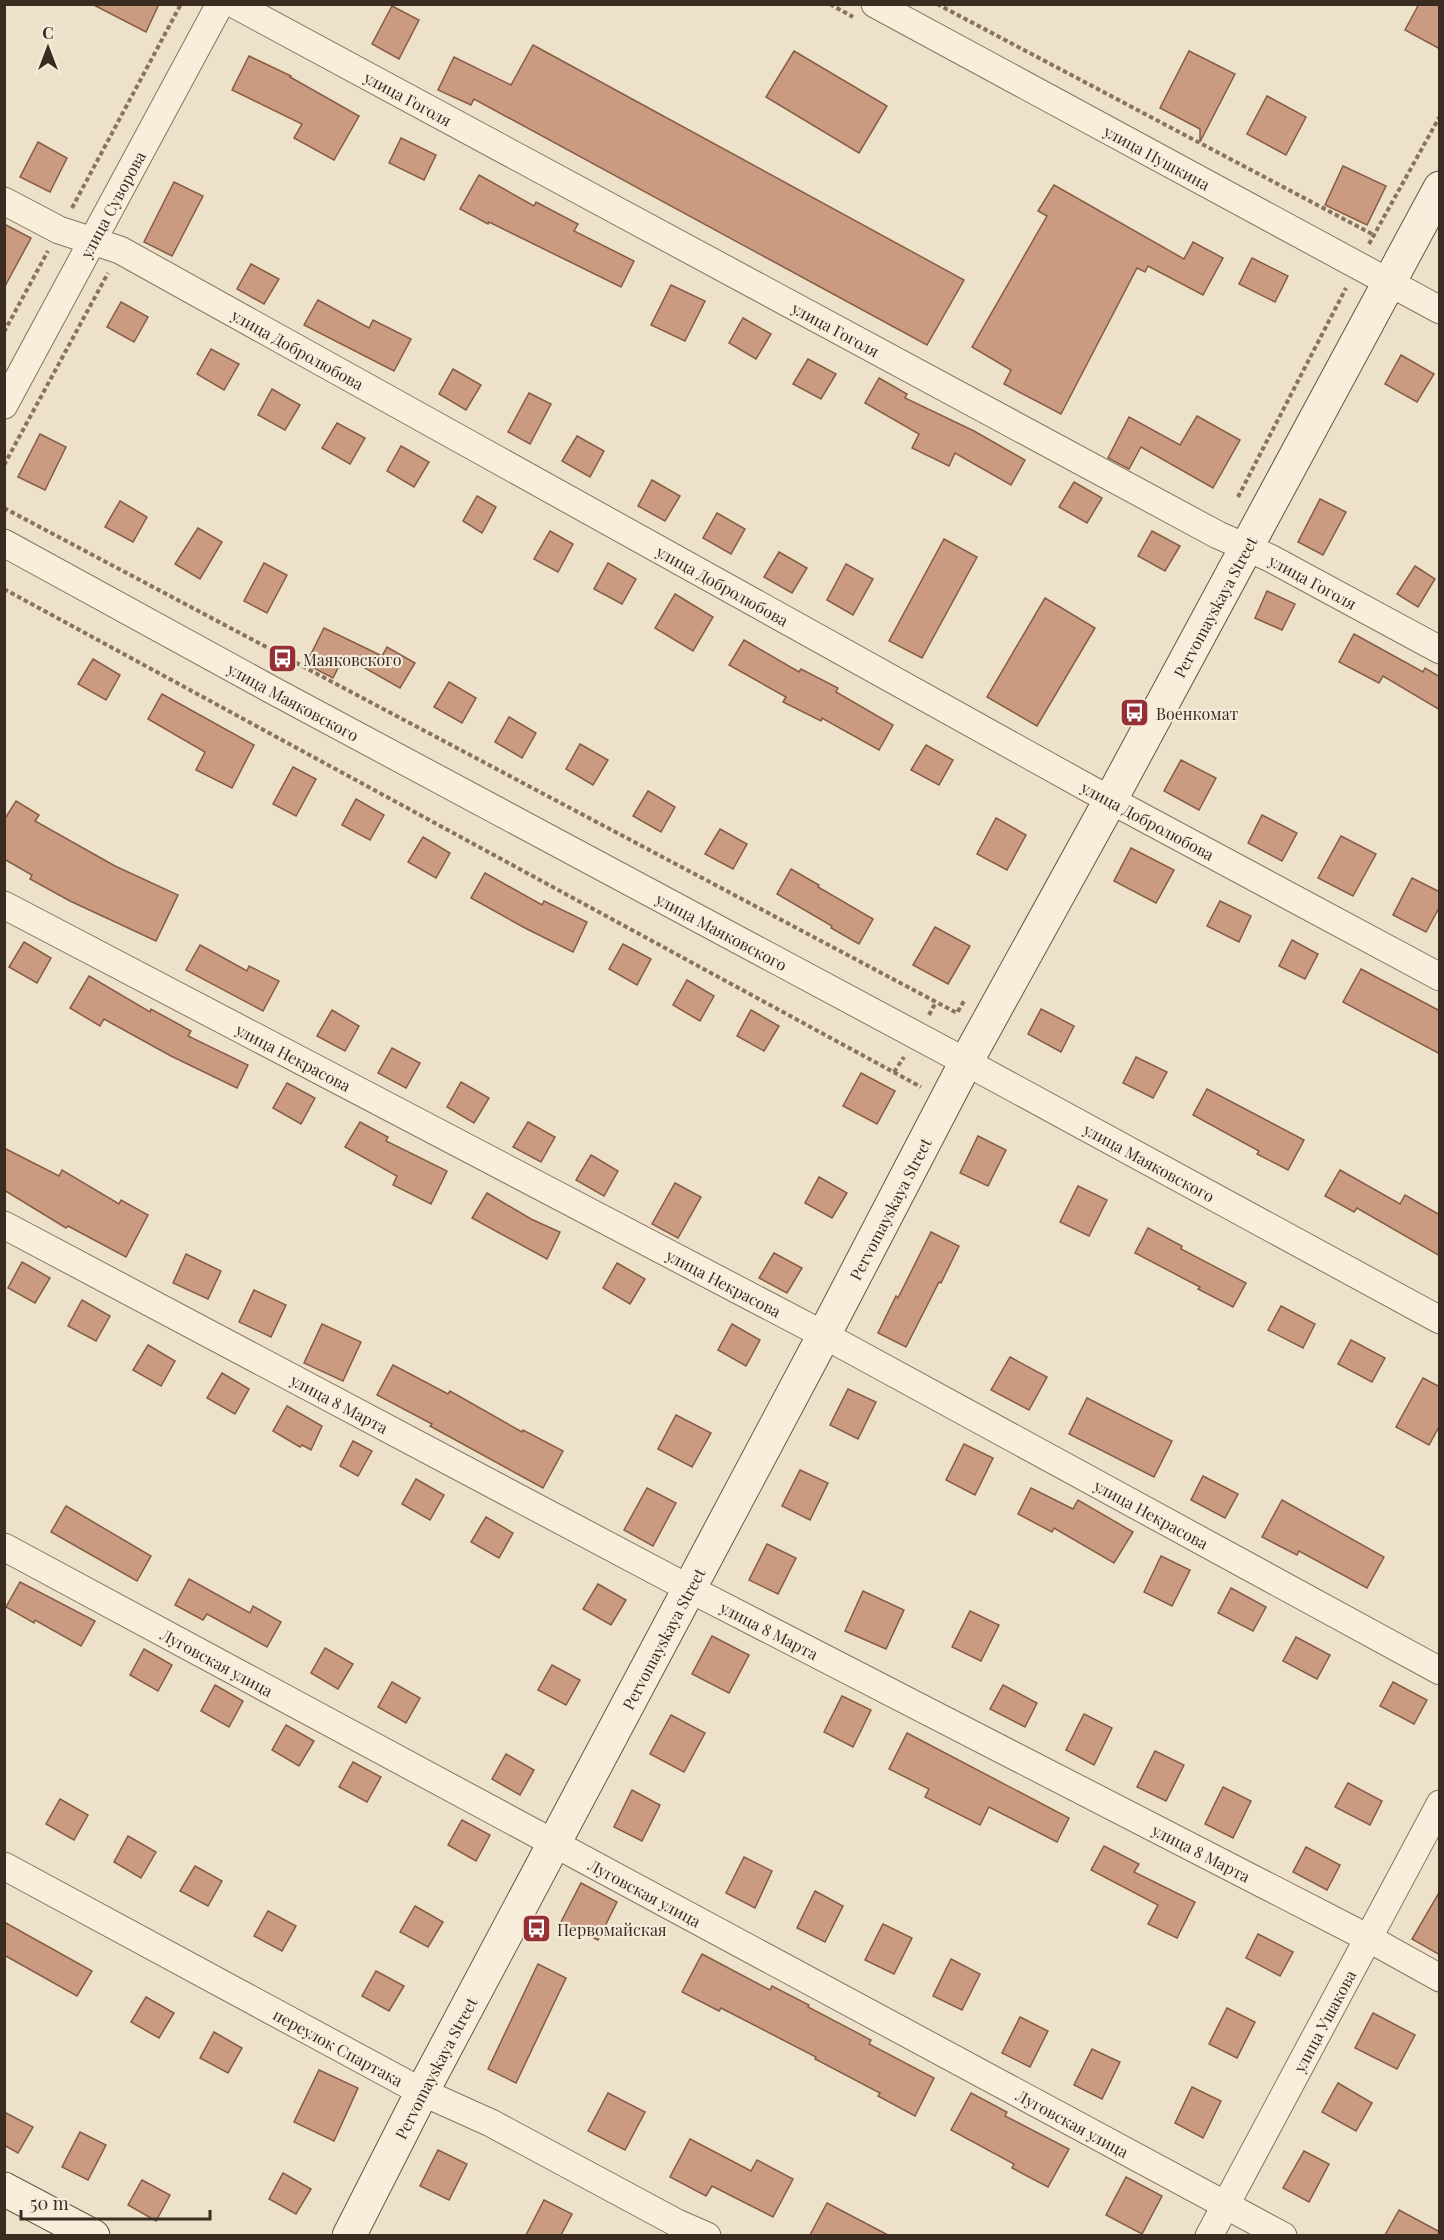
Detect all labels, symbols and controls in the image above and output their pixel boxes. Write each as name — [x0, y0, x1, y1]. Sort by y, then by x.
north arrow — [18, 18, 78, 78]
text: С — [42, 22, 54, 43]
street label: улица Гоголя — [360, 65, 456, 130]
street label: улица Пушкина — [1100, 119, 1214, 194]
street label: улица Суворова — [74, 147, 150, 262]
street label: улица Гоголя — [788, 296, 884, 361]
street label: улица Добролюбова — [227, 303, 368, 394]
street label: Pervomayskaya Street — [1168, 532, 1261, 681]
street label: улица Добролюбова — [652, 539, 793, 630]
street label: улица Гоголя — [1265, 549, 1361, 614]
bus stop icon: Маяковского — [266, 643, 298, 675]
place label: Маяковского — [303, 649, 402, 670]
street label: улица Маяковского — [223, 657, 363, 745]
bus stop icon: Военкомат — [1119, 697, 1151, 729]
place label: Военкомат — [1156, 703, 1239, 724]
street label: улица Добролюбова — [1077, 776, 1218, 864]
street label: улица Маяковского — [652, 887, 791, 975]
street label: улица Некрасова — [232, 1018, 355, 1096]
street label: улица Маяковского — [1080, 1117, 1219, 1206]
street label: Pervomayskaya Street — [844, 1134, 936, 1283]
street label: улица Некрасова — [662, 1243, 785, 1321]
street label: улица 8 Марта — [286, 1368, 392, 1438]
street label: улица Некрасова — [1090, 1474, 1212, 1553]
street label: Pervomayskaya Street — [617, 1564, 709, 1713]
street label: улица 8 Марта — [716, 1596, 822, 1664]
street label: Луговская улица — [156, 1623, 277, 1701]
street label: улица 8 Марта — [1148, 1818, 1254, 1886]
street label: Луговская улица — [584, 1853, 705, 1931]
bus stop icon: Первомайская — [520, 1913, 552, 1945]
place label: Первомайская — [557, 1919, 667, 1940]
street label: улица Ушакова — [1288, 1966, 1360, 2076]
street label: Pervomayskaya Street — [390, 1993, 481, 2142]
street label: переулок Спартака — [270, 2003, 407, 2090]
street label: Луговская улица — [1012, 2083, 1133, 2162]
scale bar — [21, 2183, 210, 2221]
text: 50 m — [30, 2191, 69, 2215]

